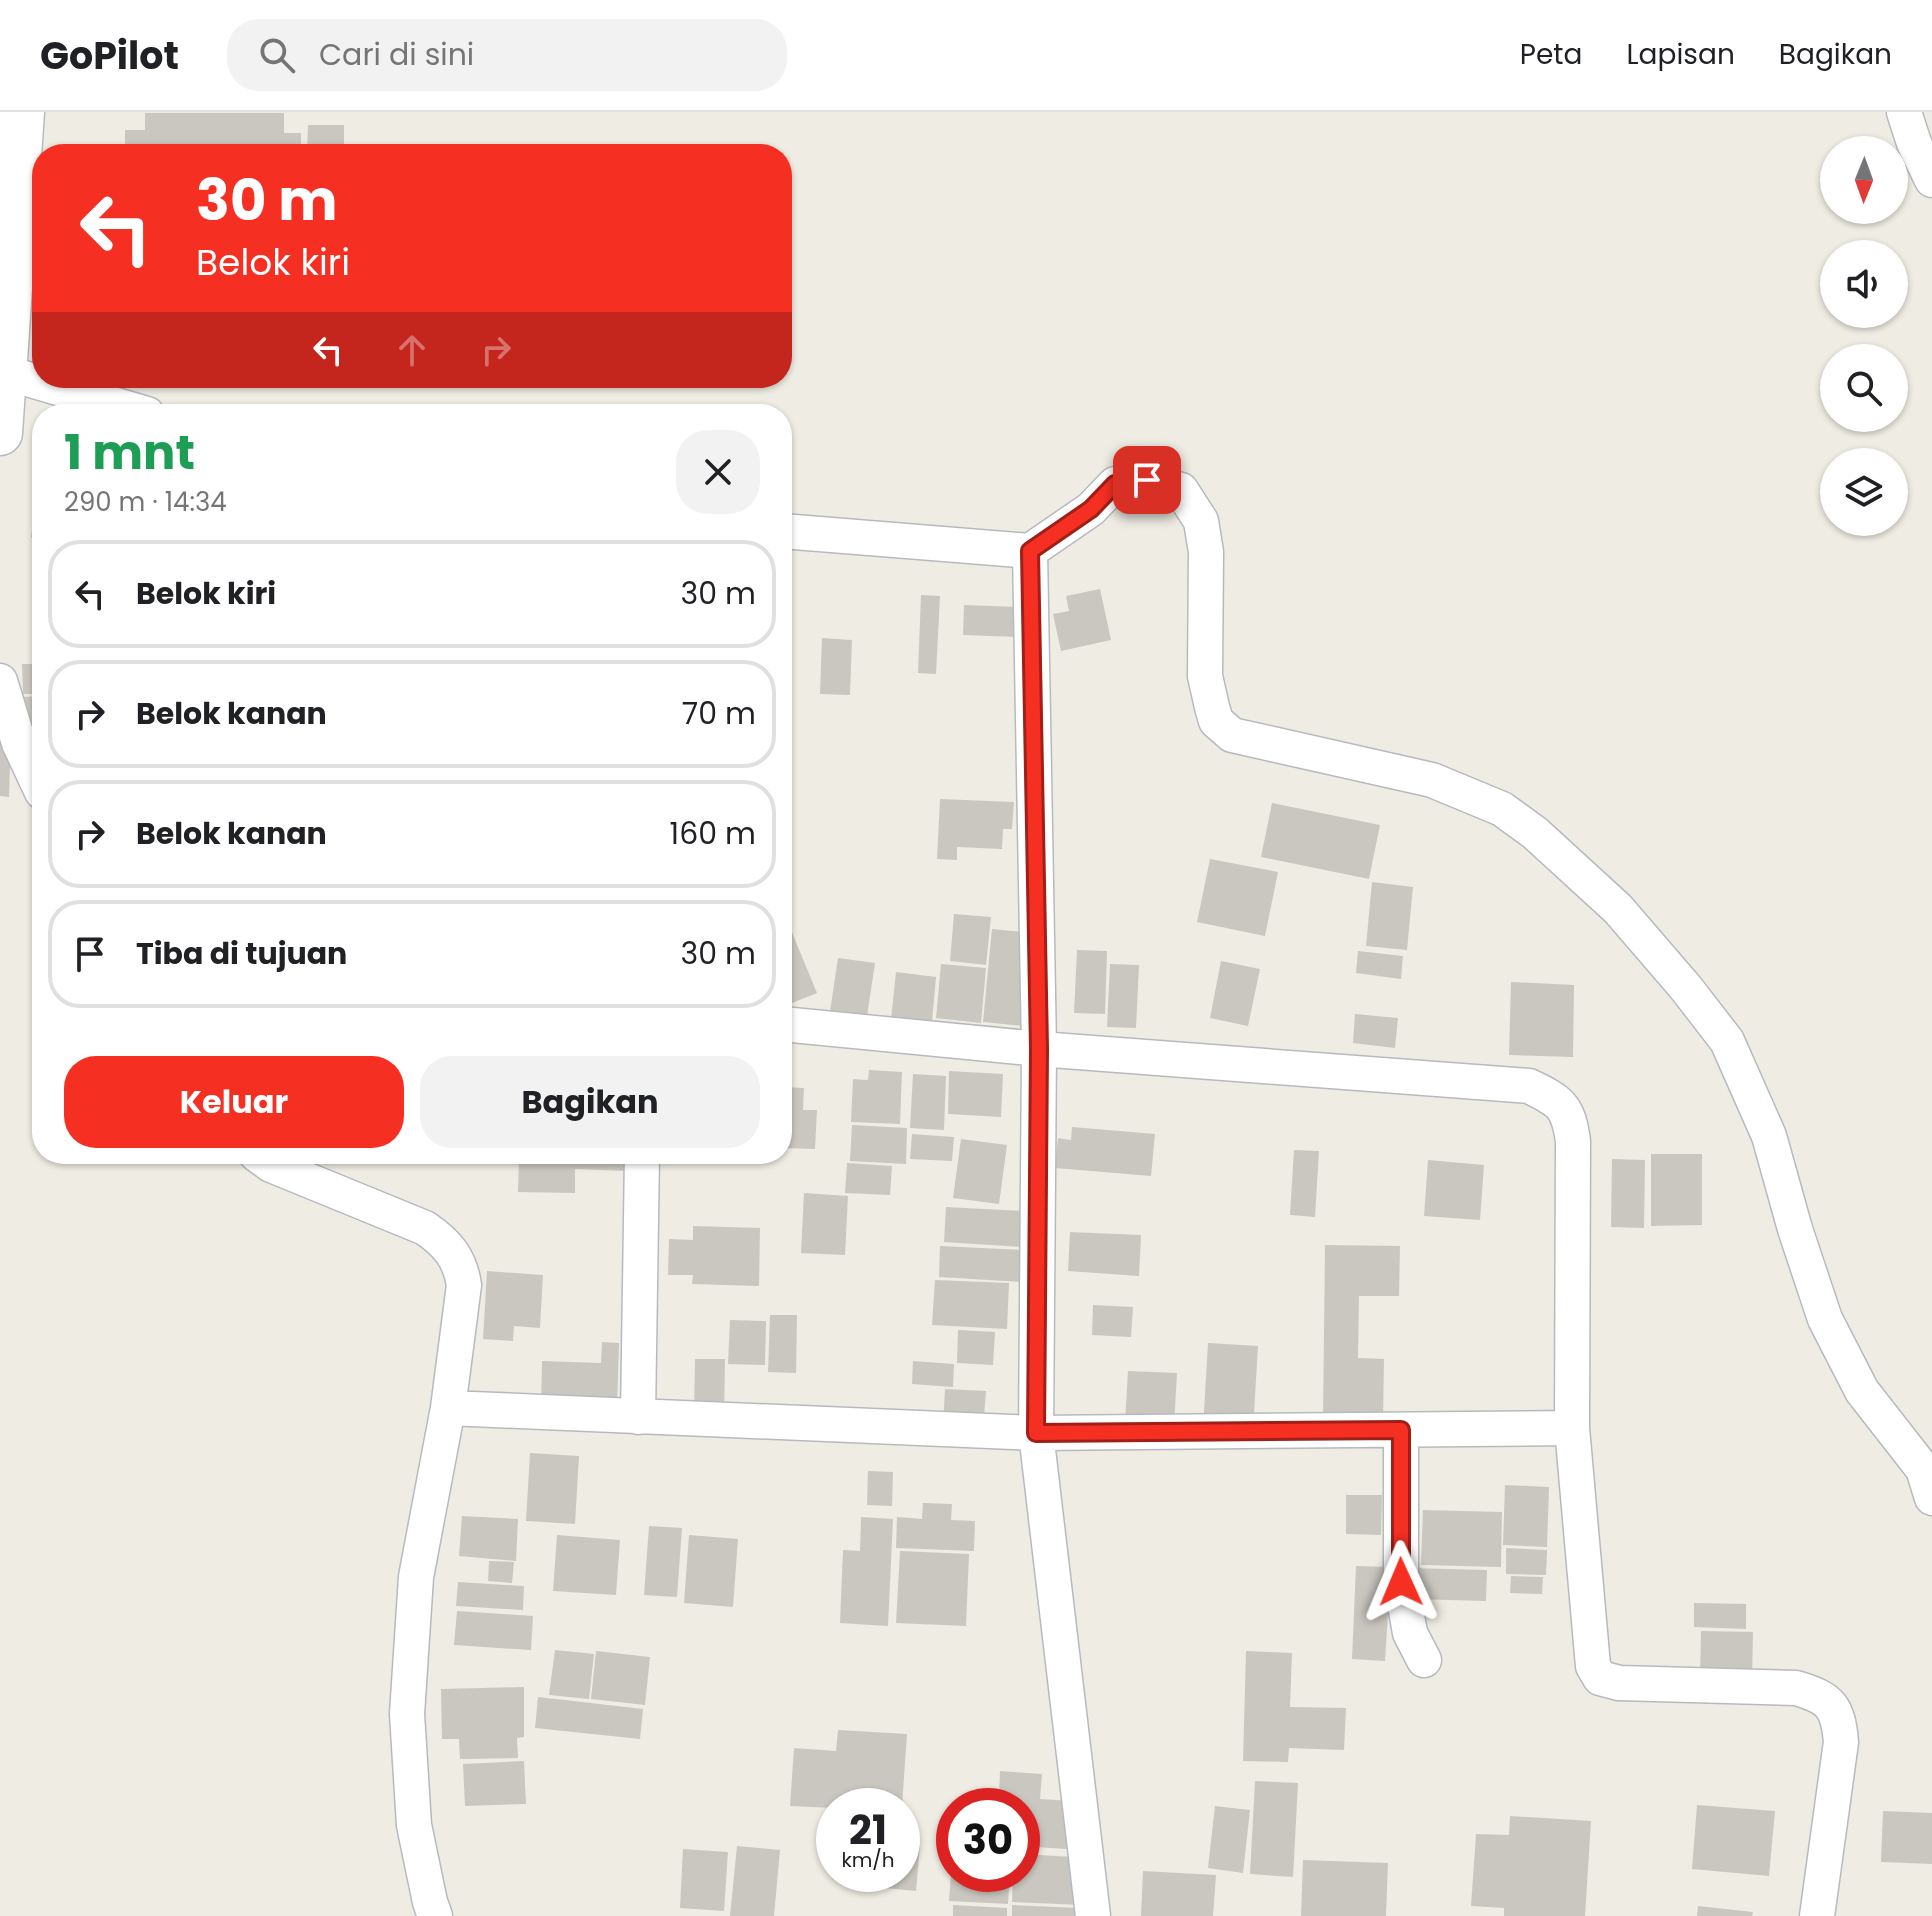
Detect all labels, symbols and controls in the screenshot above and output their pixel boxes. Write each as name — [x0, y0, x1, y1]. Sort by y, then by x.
search box — [227, 19, 787, 91]
text: GoPilot — [40, 29, 179, 82]
icon: search — [255, 33, 299, 77]
text: Cari di sini — [319, 33, 474, 76]
text: Peta — [1520, 35, 1583, 74]
text: Lapisan — [1627, 35, 1735, 74]
text: Bagikan — [1779, 35, 1892, 74]
north arrow — [1820, 136, 1908, 224]
map controls — [1820, 136, 1908, 536]
text: 30 m — [196, 161, 338, 240]
icon: left — [64, 176, 168, 280]
text: Belok kiri — [196, 237, 350, 288]
button: sound — [1820, 240, 1908, 328]
icon: left — [306, 328, 350, 372]
icon: ahead — [390, 328, 434, 372]
icon: right — [474, 328, 518, 372]
button: search — [1820, 344, 1908, 432]
text: 1 mnt — [64, 419, 195, 486]
button: close — [676, 430, 760, 514]
pin — [1113, 446, 1181, 514]
button: layers — [1820, 448, 1908, 536]
icon: arrive — [1125, 458, 1169, 502]
text: 290 m · 14:34 — [64, 484, 227, 520]
icon: left — [68, 572, 112, 616]
text: Belok kiri — [136, 572, 276, 615]
text: 30 m — [681, 572, 756, 615]
icon: right — [68, 692, 112, 736]
text: Belok kanan — [136, 692, 327, 735]
text: 70 m — [682, 692, 756, 735]
icon: right — [68, 812, 112, 856]
text: Belok kanan — [136, 812, 327, 855]
text: 160 m — [670, 812, 756, 855]
icon: arrive — [68, 932, 112, 976]
text: Tiba di tujuan — [136, 932, 347, 975]
text: 30 m — [681, 932, 756, 975]
button: Keluar — [64, 1056, 404, 1148]
button: Bagikan — [420, 1056, 760, 1148]
position arrow — [1359, 1540, 1443, 1624]
speed limit sign: 30 — [936, 1788, 1040, 1892]
text: 21 — [849, 1802, 887, 1858]
text: km/h — [841, 1846, 895, 1874]

